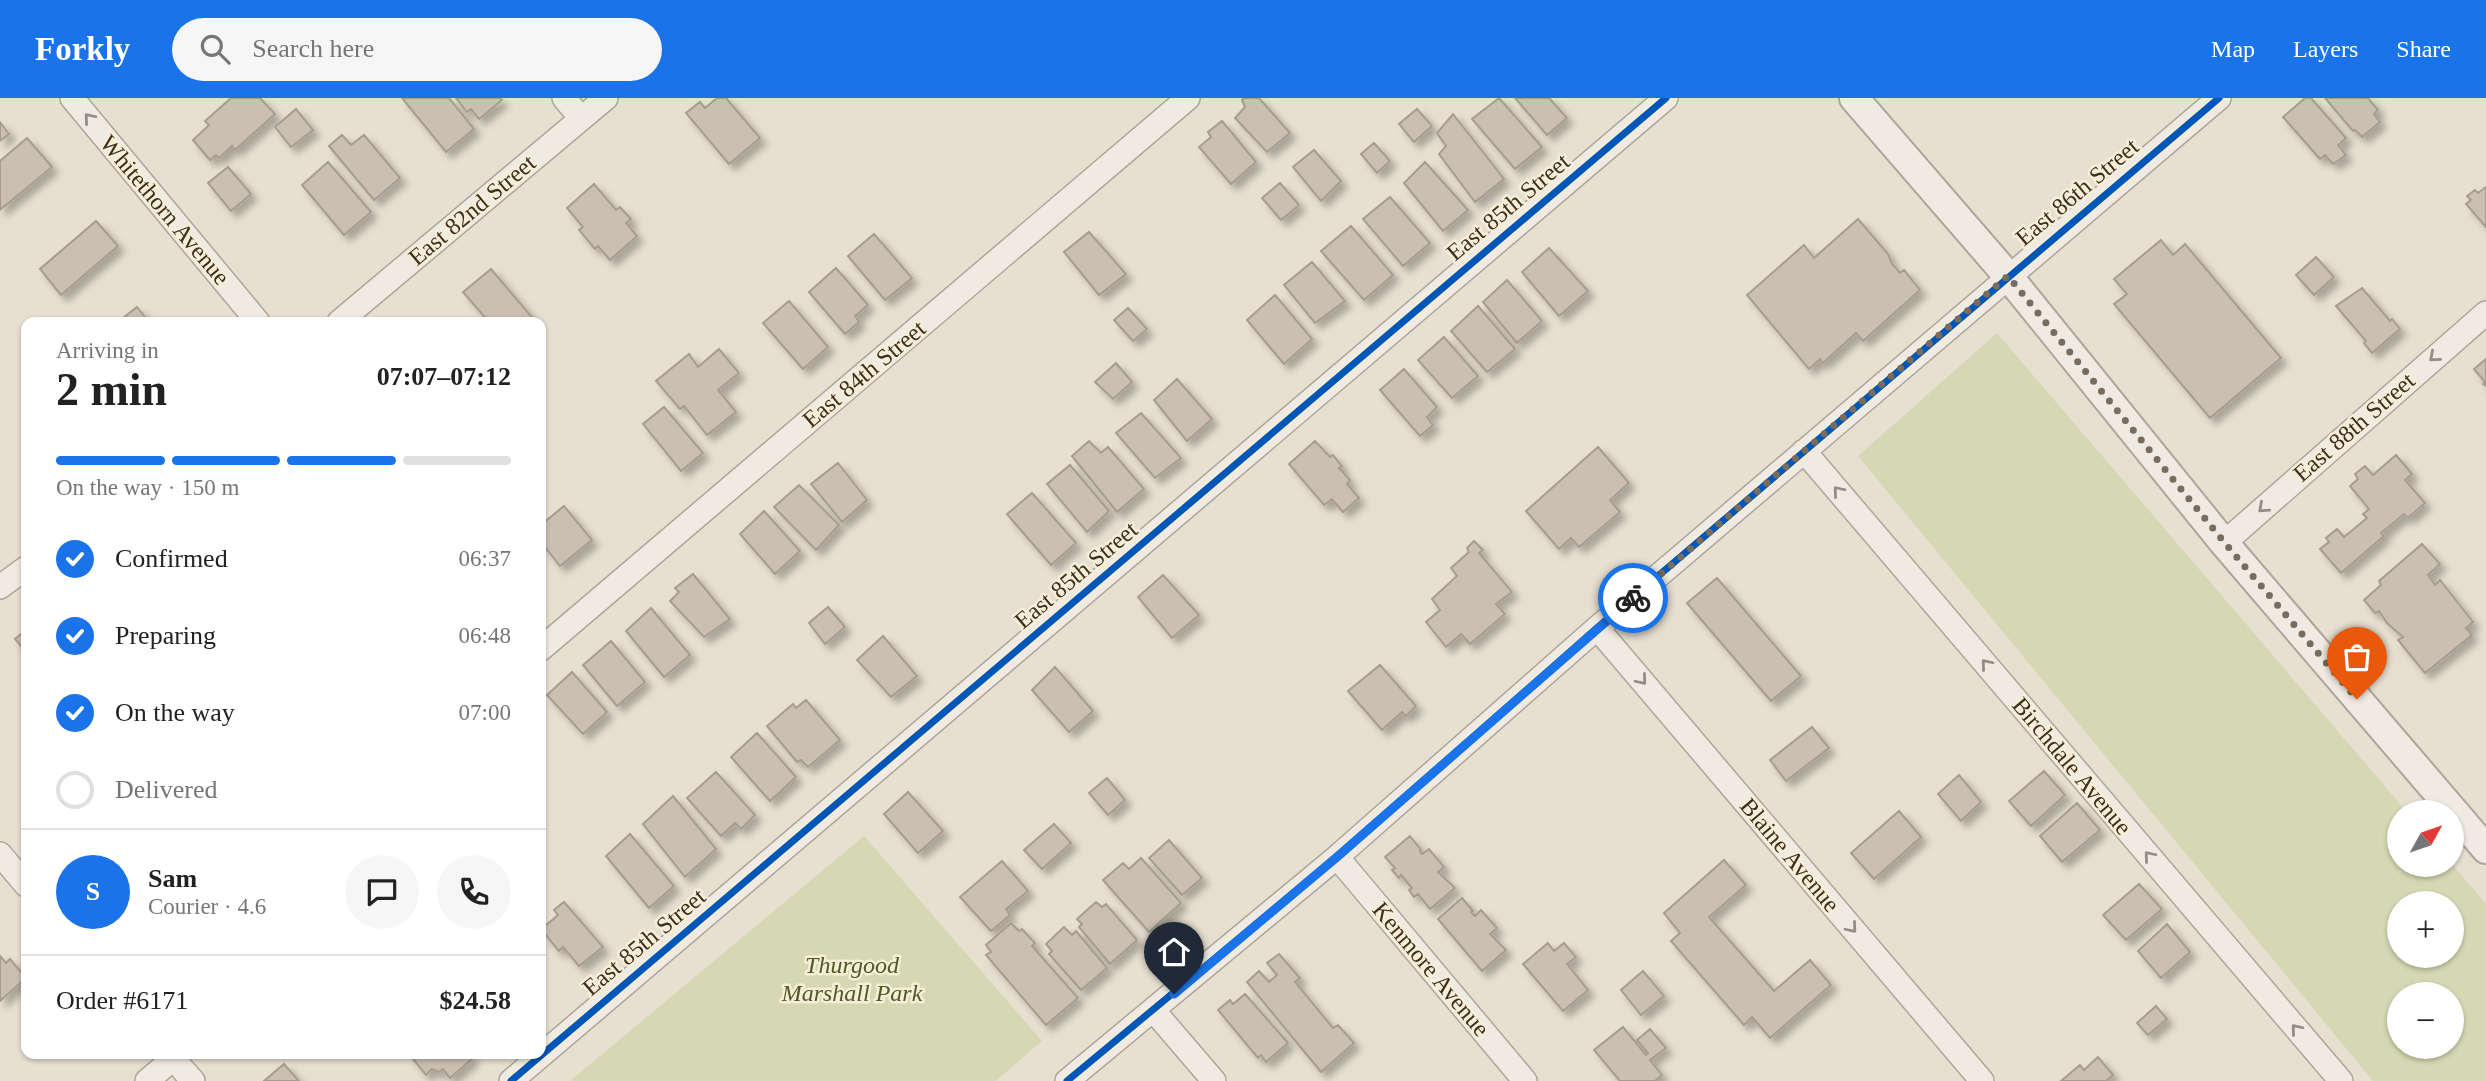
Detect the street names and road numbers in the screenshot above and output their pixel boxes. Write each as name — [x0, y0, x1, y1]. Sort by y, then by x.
street label: Whitethorn Avenue — [95, 130, 235, 290]
street label: East 86th Street — [2010, 133, 2144, 251]
street label: East 85th Street — [1441, 148, 1575, 266]
street label: East 82nd Street — [403, 149, 541, 271]
street label: East 84th Street — [797, 315, 931, 433]
street label: East 88th Street — [2288, 367, 2420, 487]
street label: East 85th Street — [1009, 516, 1143, 634]
street label: Birchdale Avenue — [2007, 692, 2137, 840]
street label: Blaine Avenue — [1735, 793, 1845, 917]
street label: East 85th Street — [577, 883, 711, 1001]
street label: Kenmore Avenue — [1367, 897, 1495, 1041]

